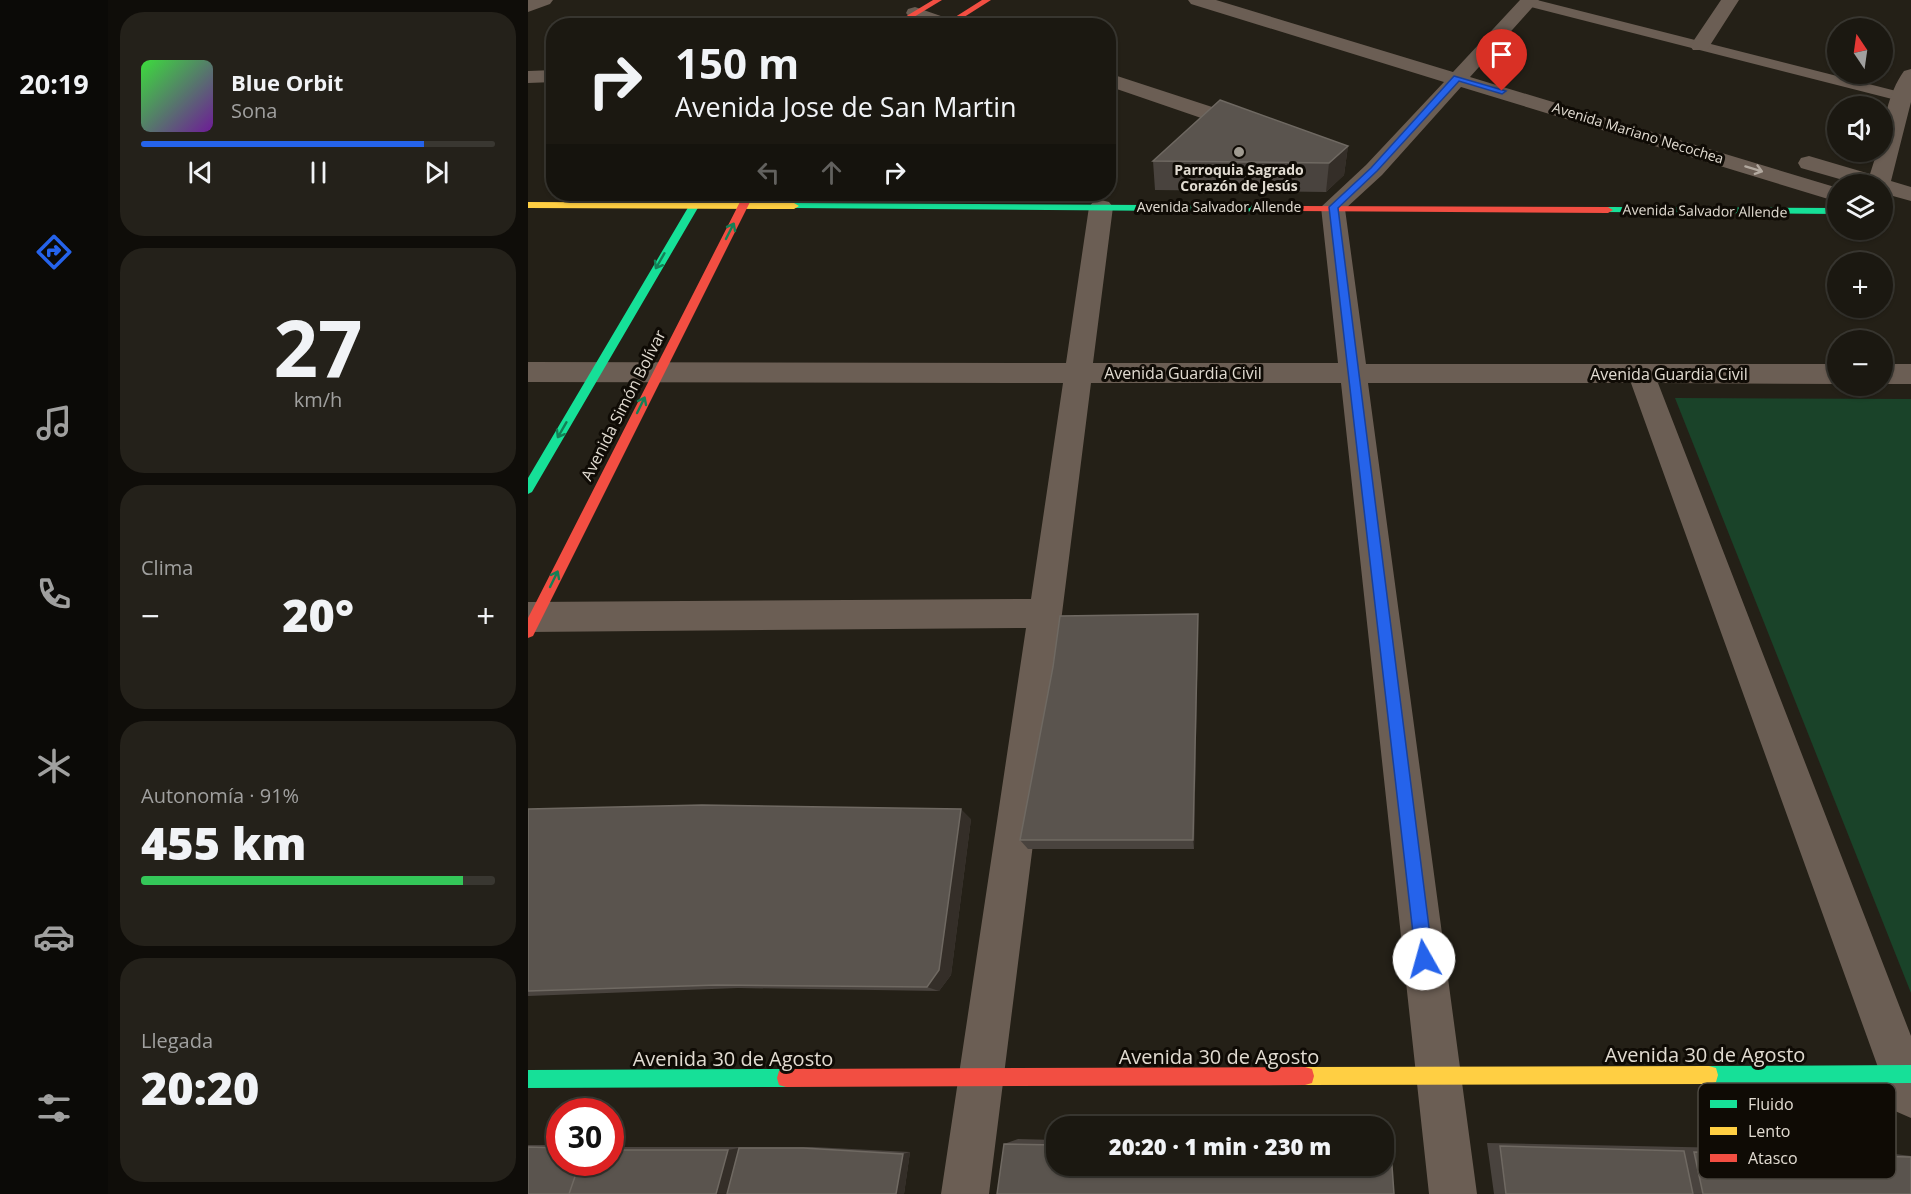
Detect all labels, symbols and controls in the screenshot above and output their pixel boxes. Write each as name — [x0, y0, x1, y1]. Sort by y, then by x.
north arrow — [1827, 18, 1893, 84]
map controls — [1827, 18, 1893, 396]
pin — [1476, 29, 1527, 91]
text: 150 m — [675, 34, 799, 91]
icon: arrive — [1485, 38, 1518, 71]
icon: right — [576, 42, 654, 120]
text: 20:19 — [19, 65, 89, 102]
text: Blue Orbit — [231, 67, 343, 97]
text: Avenida Jose de San Martin — [675, 88, 1017, 125]
button: sound — [1827, 96, 1893, 162]
text: Sona — [231, 97, 277, 124]
street label: Avenida Mariano Necochea — [1550, 97, 1726, 168]
marker: Parroquia Sagrado Corazón de Jesús — [1232, 145, 1246, 159]
icon: previous — [184, 156, 217, 189]
icon: pause — [302, 156, 335, 189]
icon: next — [420, 156, 453, 189]
icon: left — [752, 156, 785, 189]
icon: ahead — [815, 156, 848, 189]
icon: right — [878, 156, 911, 189]
place label: Parroquia Sagrado Corazón de Jesús — [1174, 160, 1304, 195]
one-way arrow — [1744, 164, 1763, 175]
button: layers — [1827, 174, 1893, 240]
street label: Avenida Salvador Allende — [1137, 197, 1301, 216]
street label: Avenida Salvador Allende — [1622, 200, 1788, 221]
one-way arrow — [724, 222, 736, 240]
icon: directions — [33, 231, 75, 273]
one-way arrow — [653, 252, 665, 269]
button: + — [1827, 252, 1893, 318]
text: 27 — [273, 294, 363, 400]
street label: Avenida Simón Bolívar — [575, 325, 671, 484]
button: − — [1827, 330, 1893, 396]
street label: Avenida Guardia Civil — [1104, 362, 1262, 384]
street label: Avenida Guardia Civil — [1590, 363, 1748, 385]
text: km/h — [294, 386, 342, 413]
one-way arrow — [636, 396, 647, 414]
icon: music — [33, 402, 75, 444]
one-way arrow — [556, 421, 568, 438]
text: Clima — [141, 554, 193, 581]
one-way arrow — [549, 571, 560, 589]
icon: phone — [33, 573, 75, 615]
text: 20° — [282, 584, 354, 645]
text: − — [141, 593, 160, 638]
text: + — [476, 593, 495, 638]
icon: climate — [33, 745, 75, 787]
text: Autonomía · 91% — [141, 782, 299, 809]
text: 455 km — [141, 812, 306, 873]
icon: car — [33, 916, 75, 958]
position arrow — [1392, 927, 1456, 991]
text: Llegada — [141, 1027, 213, 1054]
street label: Avenida 30 de Agosto — [1605, 1041, 1805, 1068]
street label: Avenida 30 de Agosto — [1119, 1043, 1319, 1070]
street label: Avenida 30 de Agosto — [633, 1045, 833, 1072]
text: 20:20 — [141, 1057, 259, 1118]
legend — [1698, 1083, 1896, 1179]
icon: filters — [33, 1087, 75, 1129]
text: Fluido — [1748, 1093, 1794, 1115]
speed limit sign: 30 — [546, 1098, 624, 1176]
text: Lento — [1748, 1120, 1790, 1142]
text: 20:20 · 1 min · 230 m — [1109, 1131, 1331, 1161]
text: Atasco — [1748, 1147, 1798, 1169]

